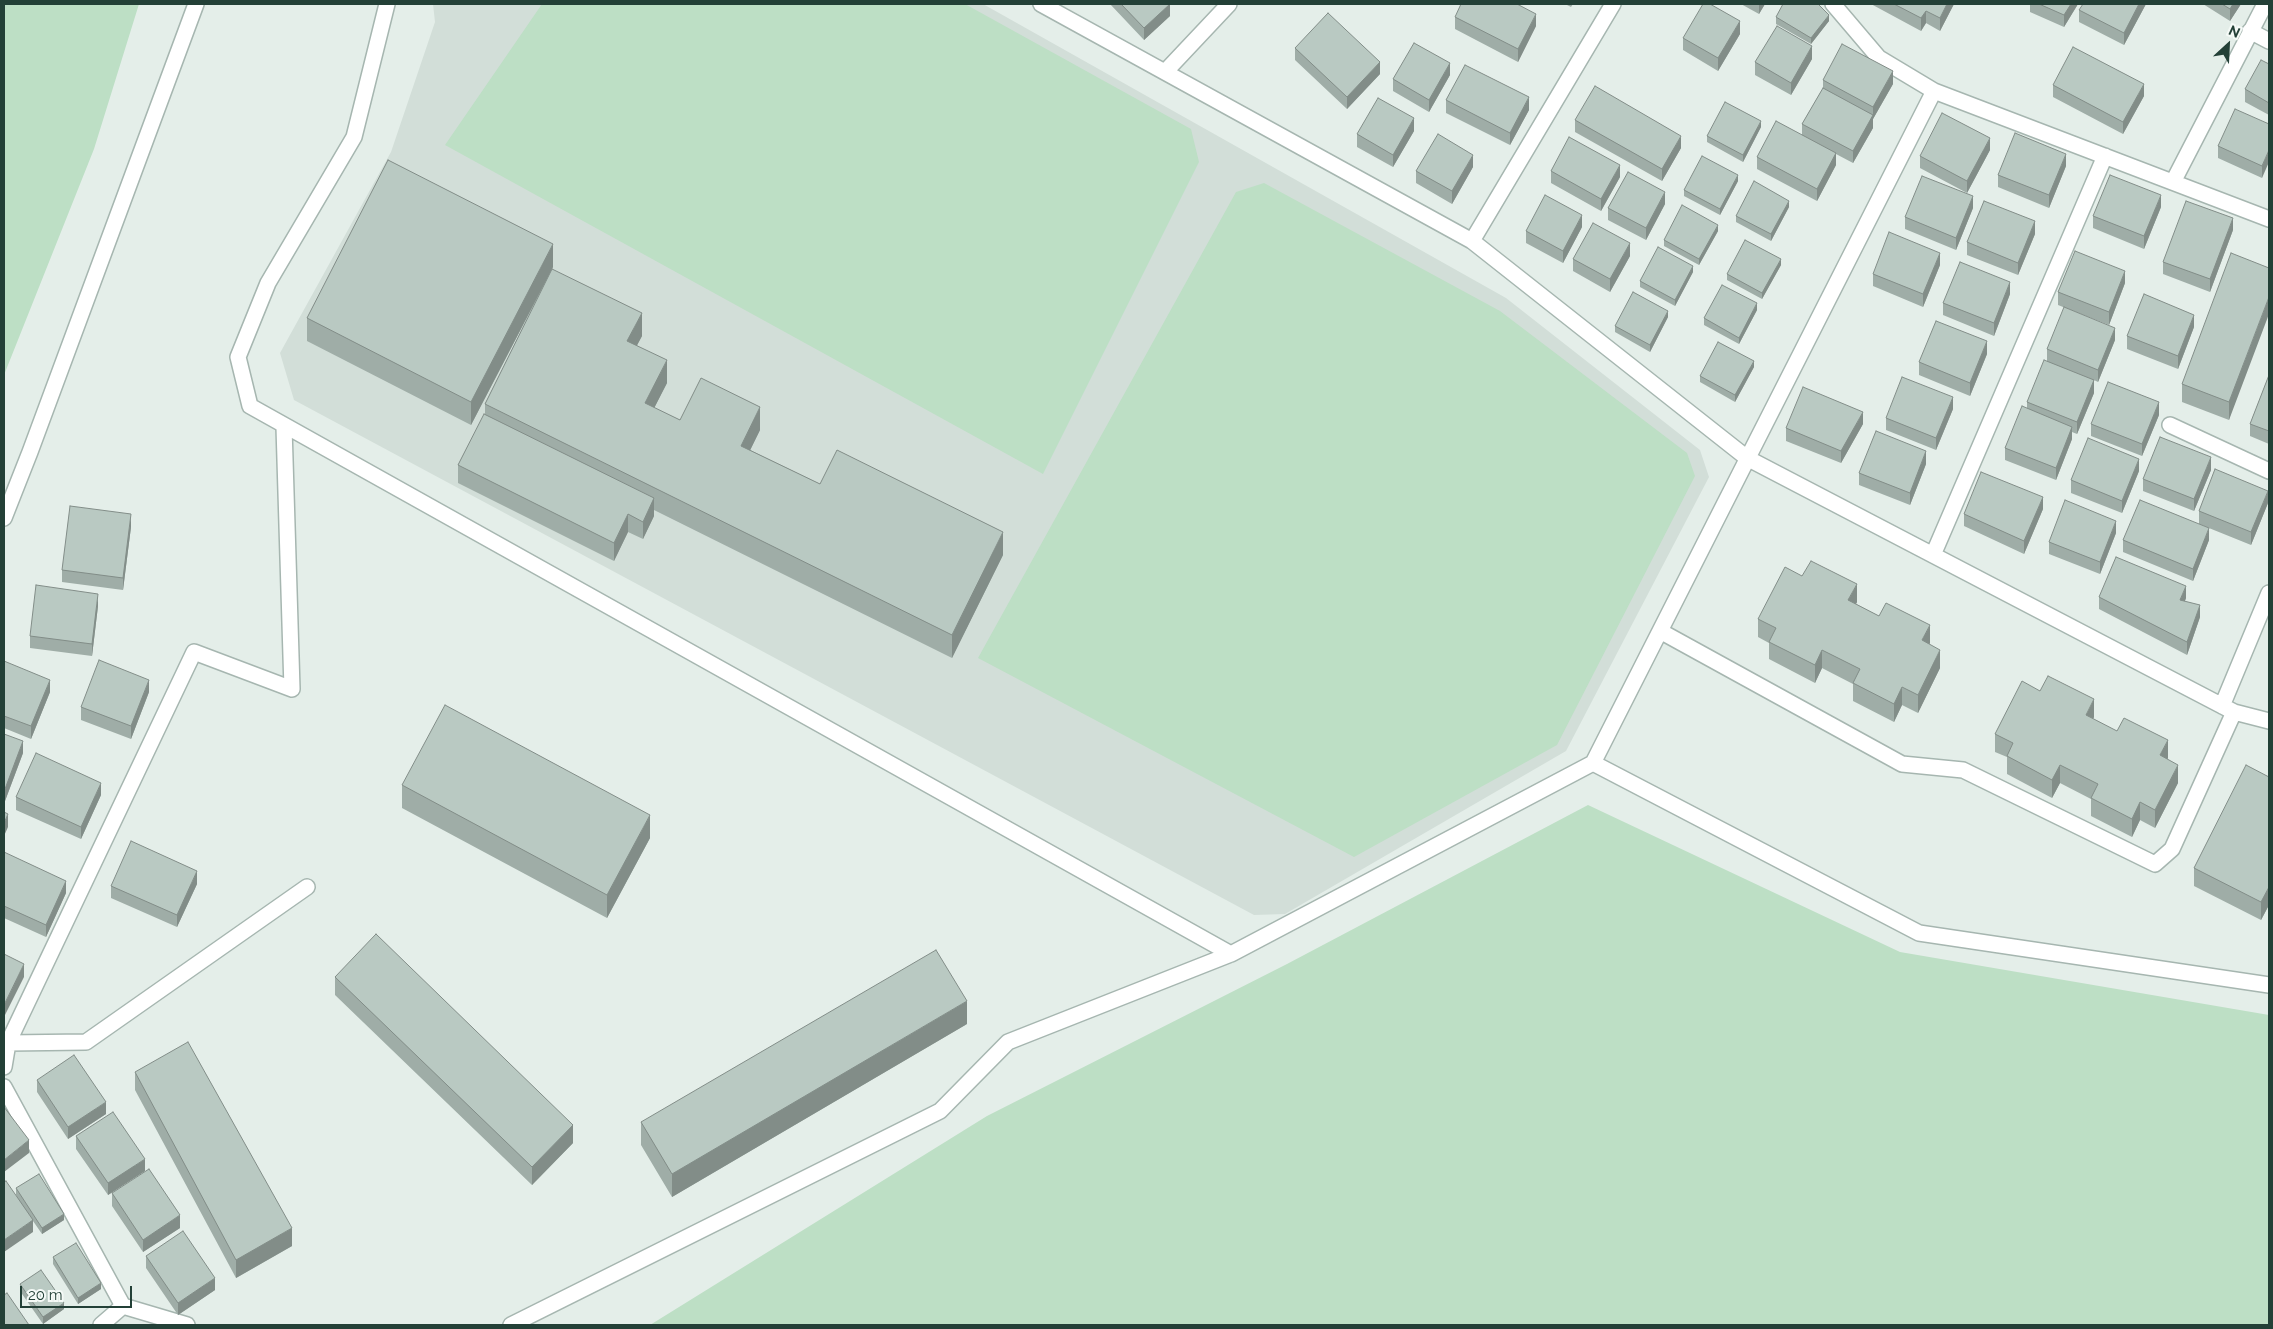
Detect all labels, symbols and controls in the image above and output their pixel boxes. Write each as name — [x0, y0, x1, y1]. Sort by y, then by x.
north arrow — [2203, 20, 2253, 70]
text: N — [2226, 22, 2243, 41]
scale bar — [22, 1276, 135, 1308]
text: 20 m — [28, 1286, 63, 1304]

